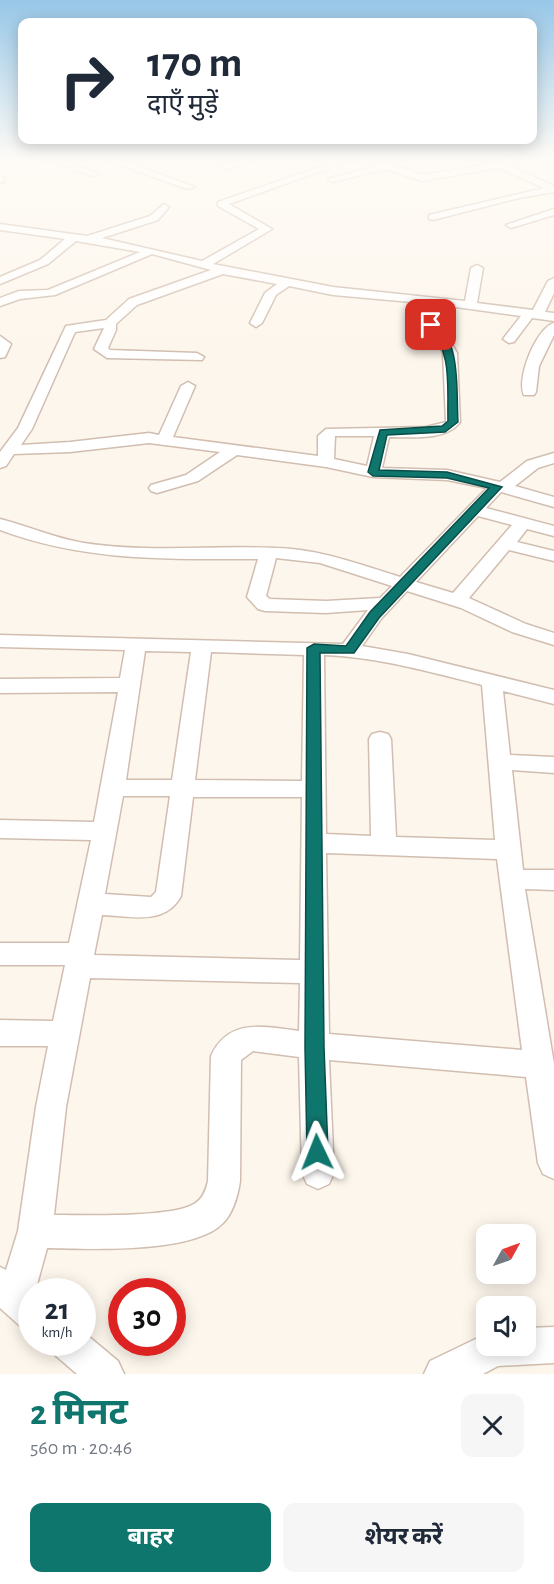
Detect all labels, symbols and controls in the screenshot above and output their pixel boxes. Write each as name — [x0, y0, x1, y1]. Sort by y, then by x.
icon: right — [48, 42, 126, 120]
text: 170 m — [147, 42, 242, 84]
text: दाएँ मुड़ें — [147, 91, 218, 118]
pin — [405, 299, 456, 350]
icon: arrive — [414, 308, 447, 341]
position arrow — [285, 1120, 349, 1184]
north arrow — [476, 1224, 536, 1284]
map controls — [476, 1224, 536, 1356]
speed limit sign: 30 — [108, 1278, 186, 1356]
text: 21 — [45, 1295, 69, 1325]
button: sound — [476, 1296, 536, 1356]
text: km/h — [42, 1325, 72, 1340]
button: close — [461, 1394, 524, 1457]
text: 2 मिनट — [30, 1395, 128, 1431]
text: 560 m · 20:46 — [30, 1438, 132, 1458]
button: बाहर — [30, 1503, 271, 1572]
button: शेयर करें — [283, 1503, 524, 1572]

